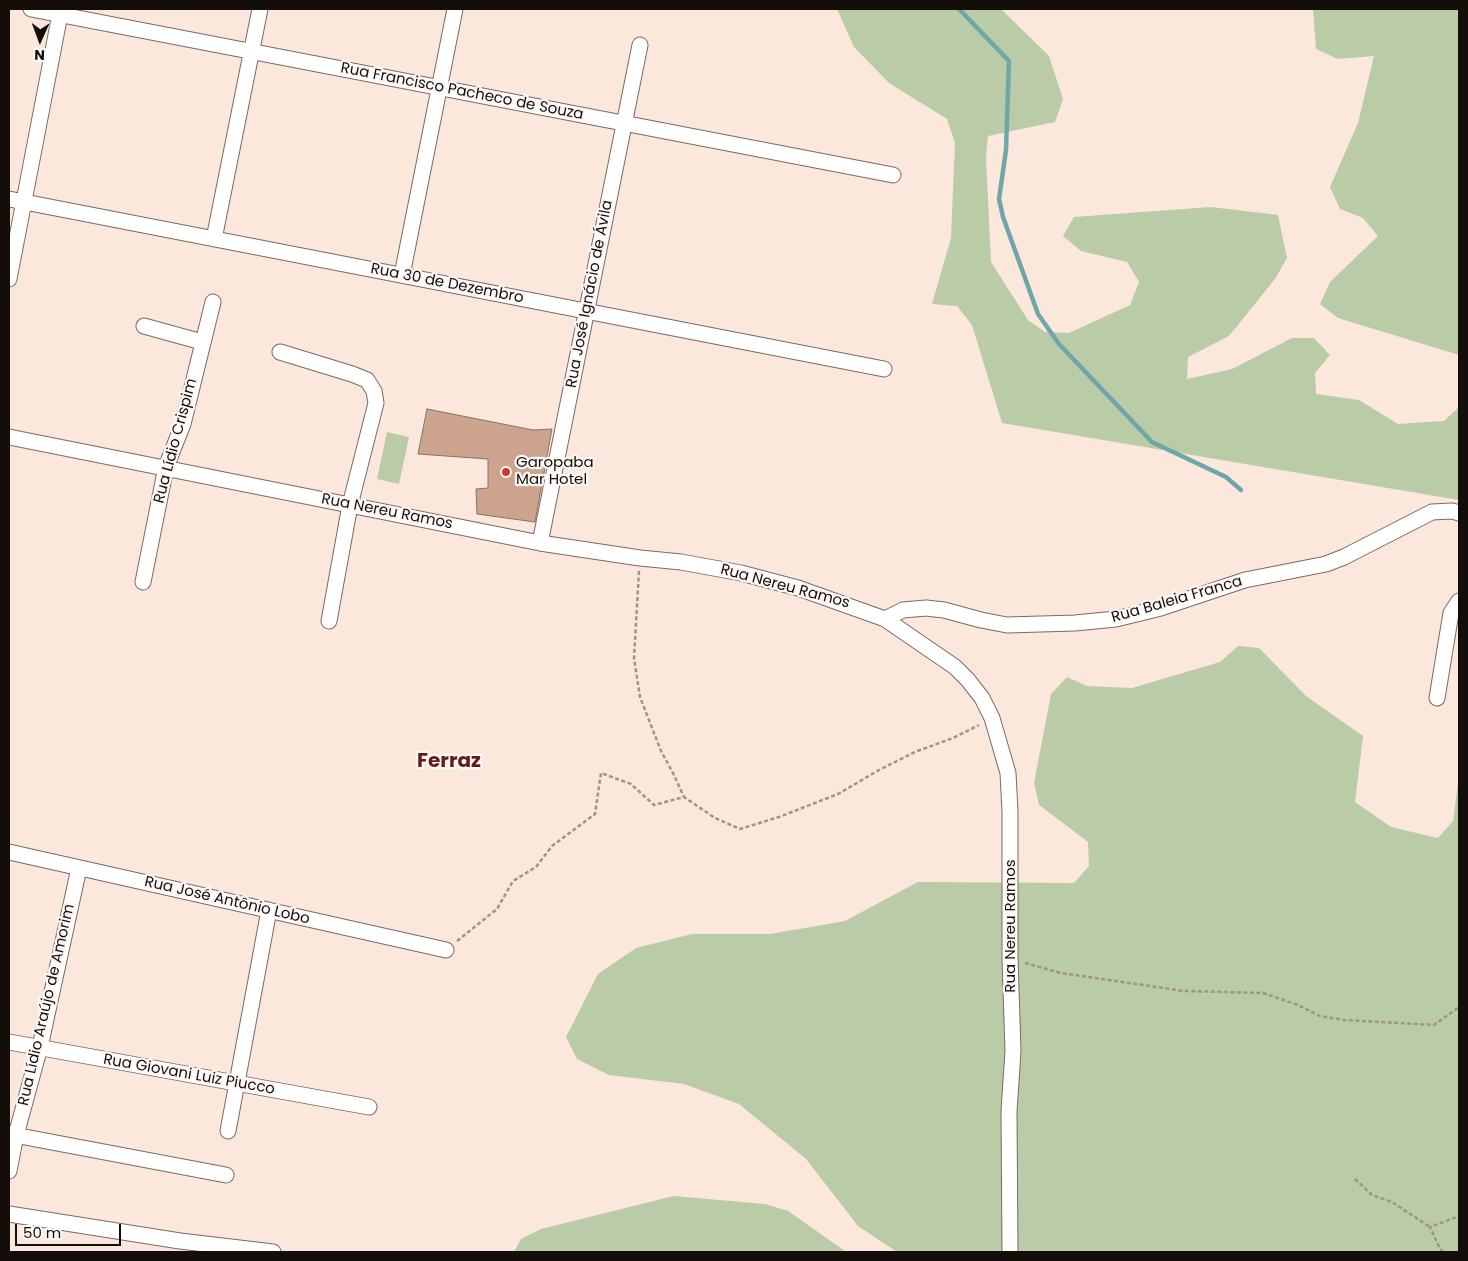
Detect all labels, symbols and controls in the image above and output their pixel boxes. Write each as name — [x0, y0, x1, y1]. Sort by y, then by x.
north arrow — [15, 15, 65, 65]
text: N — [34, 45, 45, 65]
street label: Rua Francisco Pacheco de Souza — [339, 60, 585, 124]
street label: Rua José Ignácio de Ávila — [563, 199, 617, 389]
street label: Rua 30 de Dezembro — [369, 260, 525, 308]
street label: Rua Lídio Crispim — [151, 377, 201, 505]
place label: Garopaba Mar Hotel — [516, 454, 594, 489]
marker: Garopaba Mar Hotel — [500, 466, 512, 478]
street label: Rua Nereu Ramos — [320, 490, 454, 534]
street label: Rua Nereu Ramos — [718, 561, 852, 613]
street label: Rua Baleia Franca — [1110, 573, 1244, 627]
district label: Ferraz — [417, 750, 481, 774]
street label: Rua Nereu Ramos — [1002, 859, 1020, 993]
street label: Rua José Antônio Lobo — [143, 873, 311, 929]
street label: Rua Lídio Araújo de Amorim — [15, 902, 79, 1108]
street label: Rua Giovani Luiz Piucco — [102, 1051, 276, 1099]
scale bar — [18, 1214, 124, 1246]
text: 50 m — [23, 1222, 61, 1243]

